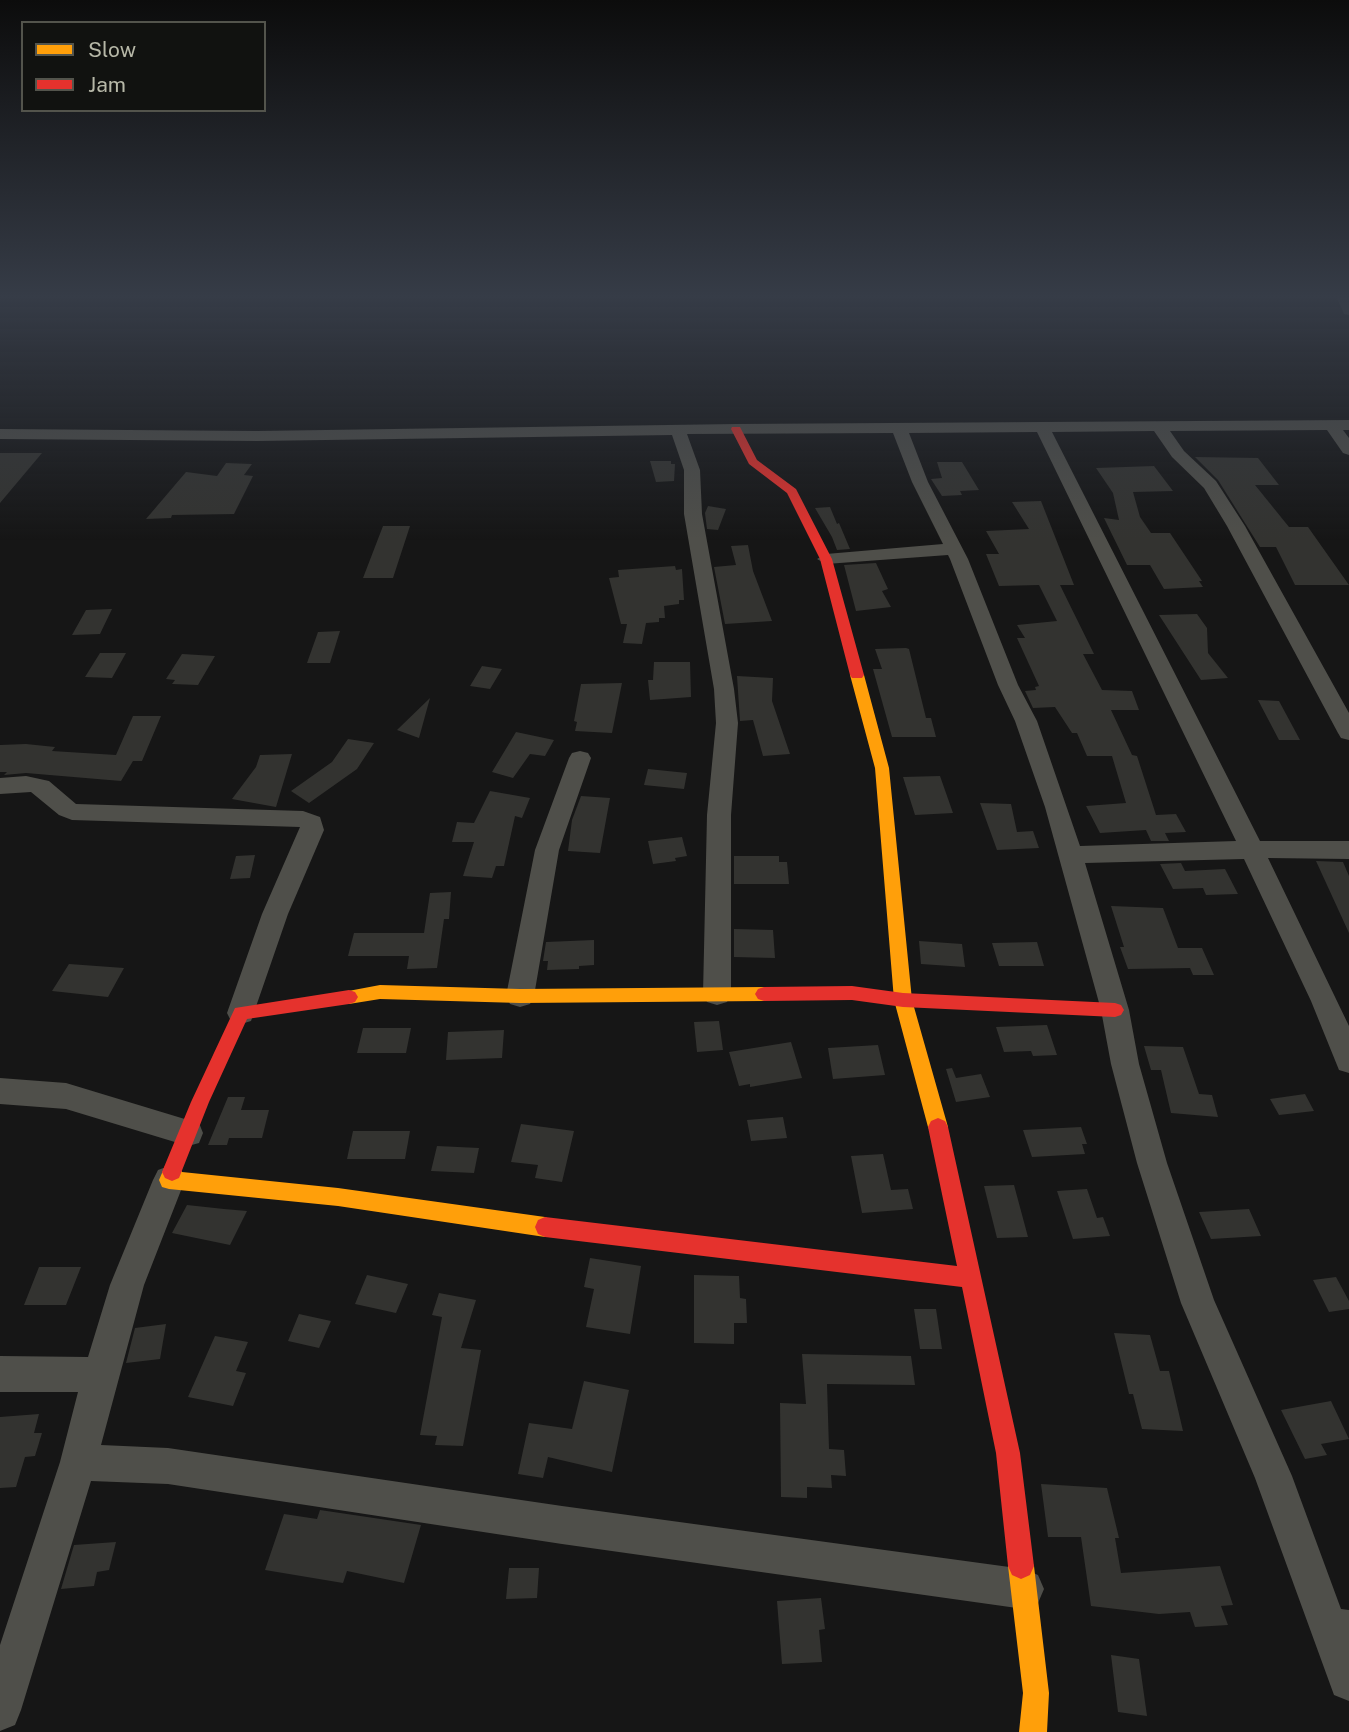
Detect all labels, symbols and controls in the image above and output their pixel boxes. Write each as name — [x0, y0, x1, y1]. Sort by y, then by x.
legend — [21, 21, 266, 112]
text: Slow — [88, 37, 136, 62]
text: Jam — [88, 72, 126, 97]

